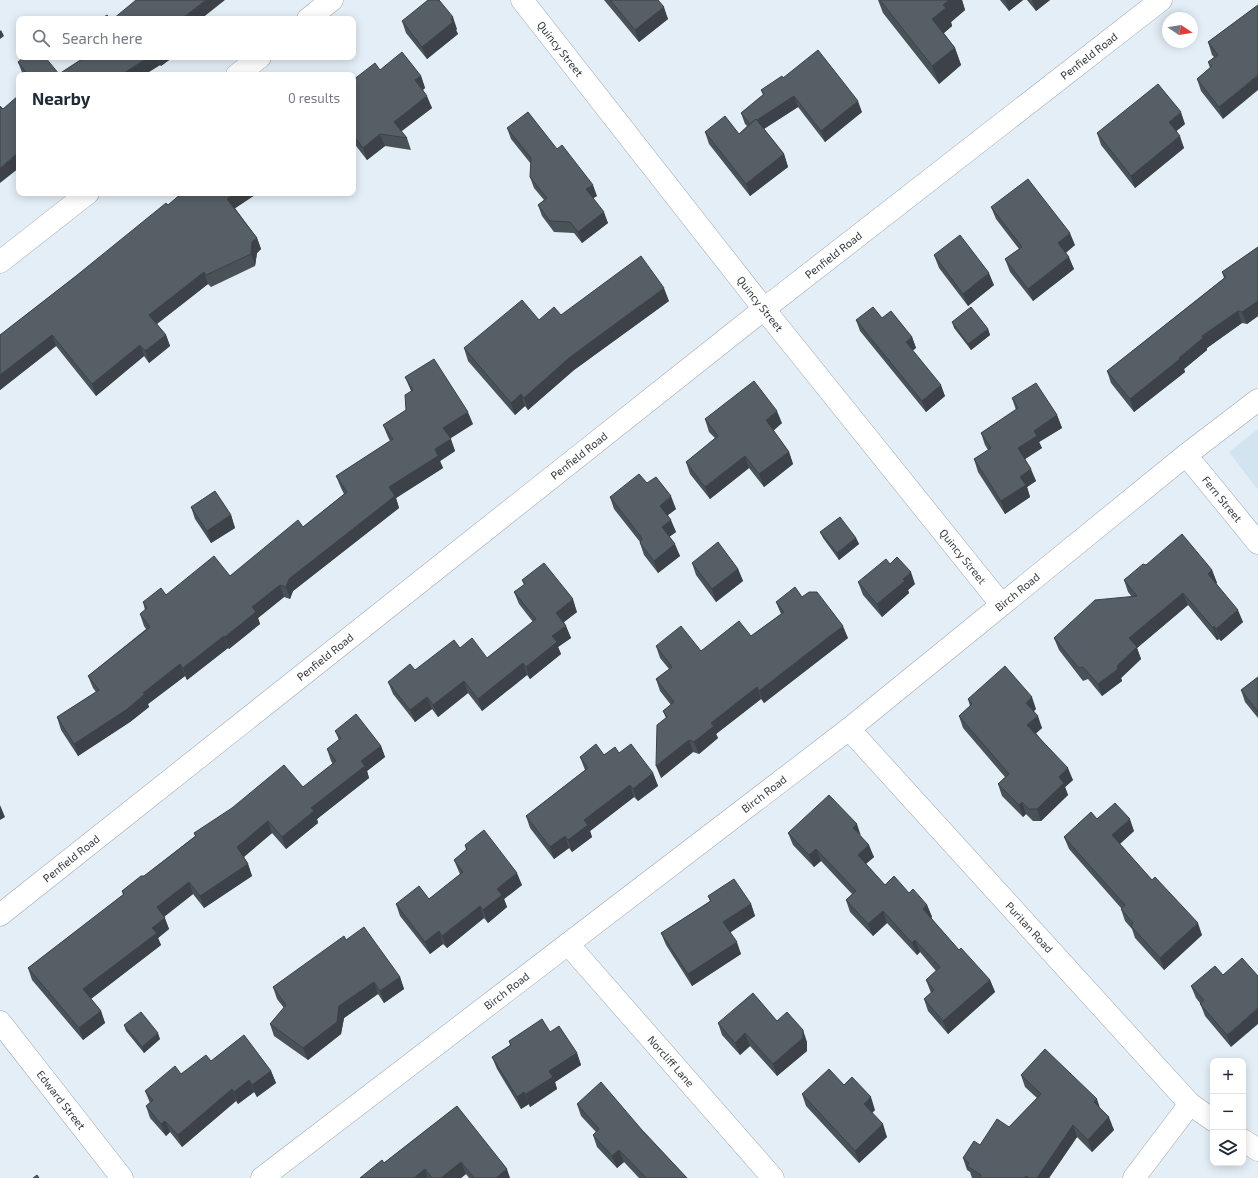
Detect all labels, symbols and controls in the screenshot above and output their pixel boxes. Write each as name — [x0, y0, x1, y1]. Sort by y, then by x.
north arrow — [1162, 12, 1198, 48]
search box — [16, 16, 356, 60]
street label: Quincy Street — [534, 18, 586, 79]
icon: search — [30, 27, 52, 49]
text: Search here — [62, 29, 143, 47]
street label: Penfield Road — [1058, 29, 1120, 82]
text: Nearby — [32, 88, 90, 108]
text: 0 results — [288, 90, 340, 106]
street label: Penfield Road — [802, 228, 864, 281]
street label: Quincy Street — [734, 273, 786, 334]
street label: Penfield Road — [548, 429, 610, 482]
street label: Fern Street — [1200, 473, 1245, 524]
street label: Quincy Street — [936, 526, 989, 586]
street label: Birch Road — [992, 570, 1042, 614]
street label: Penfield Road — [294, 630, 356, 683]
street label: Birch Road — [739, 772, 789, 815]
street label: Penfield Road — [40, 832, 102, 885]
street label: Puritan Road — [1003, 899, 1056, 955]
street label: Birch Road — [481, 969, 532, 1012]
street label: Norcliff Lane — [645, 1033, 697, 1089]
map controls — [1210, 1058, 1246, 1166]
button: + — [1210, 1058, 1246, 1094]
street label: Edward Street — [34, 1068, 88, 1132]
button: − — [1210, 1094, 1246, 1130]
button: layers — [1210, 1130, 1246, 1166]

